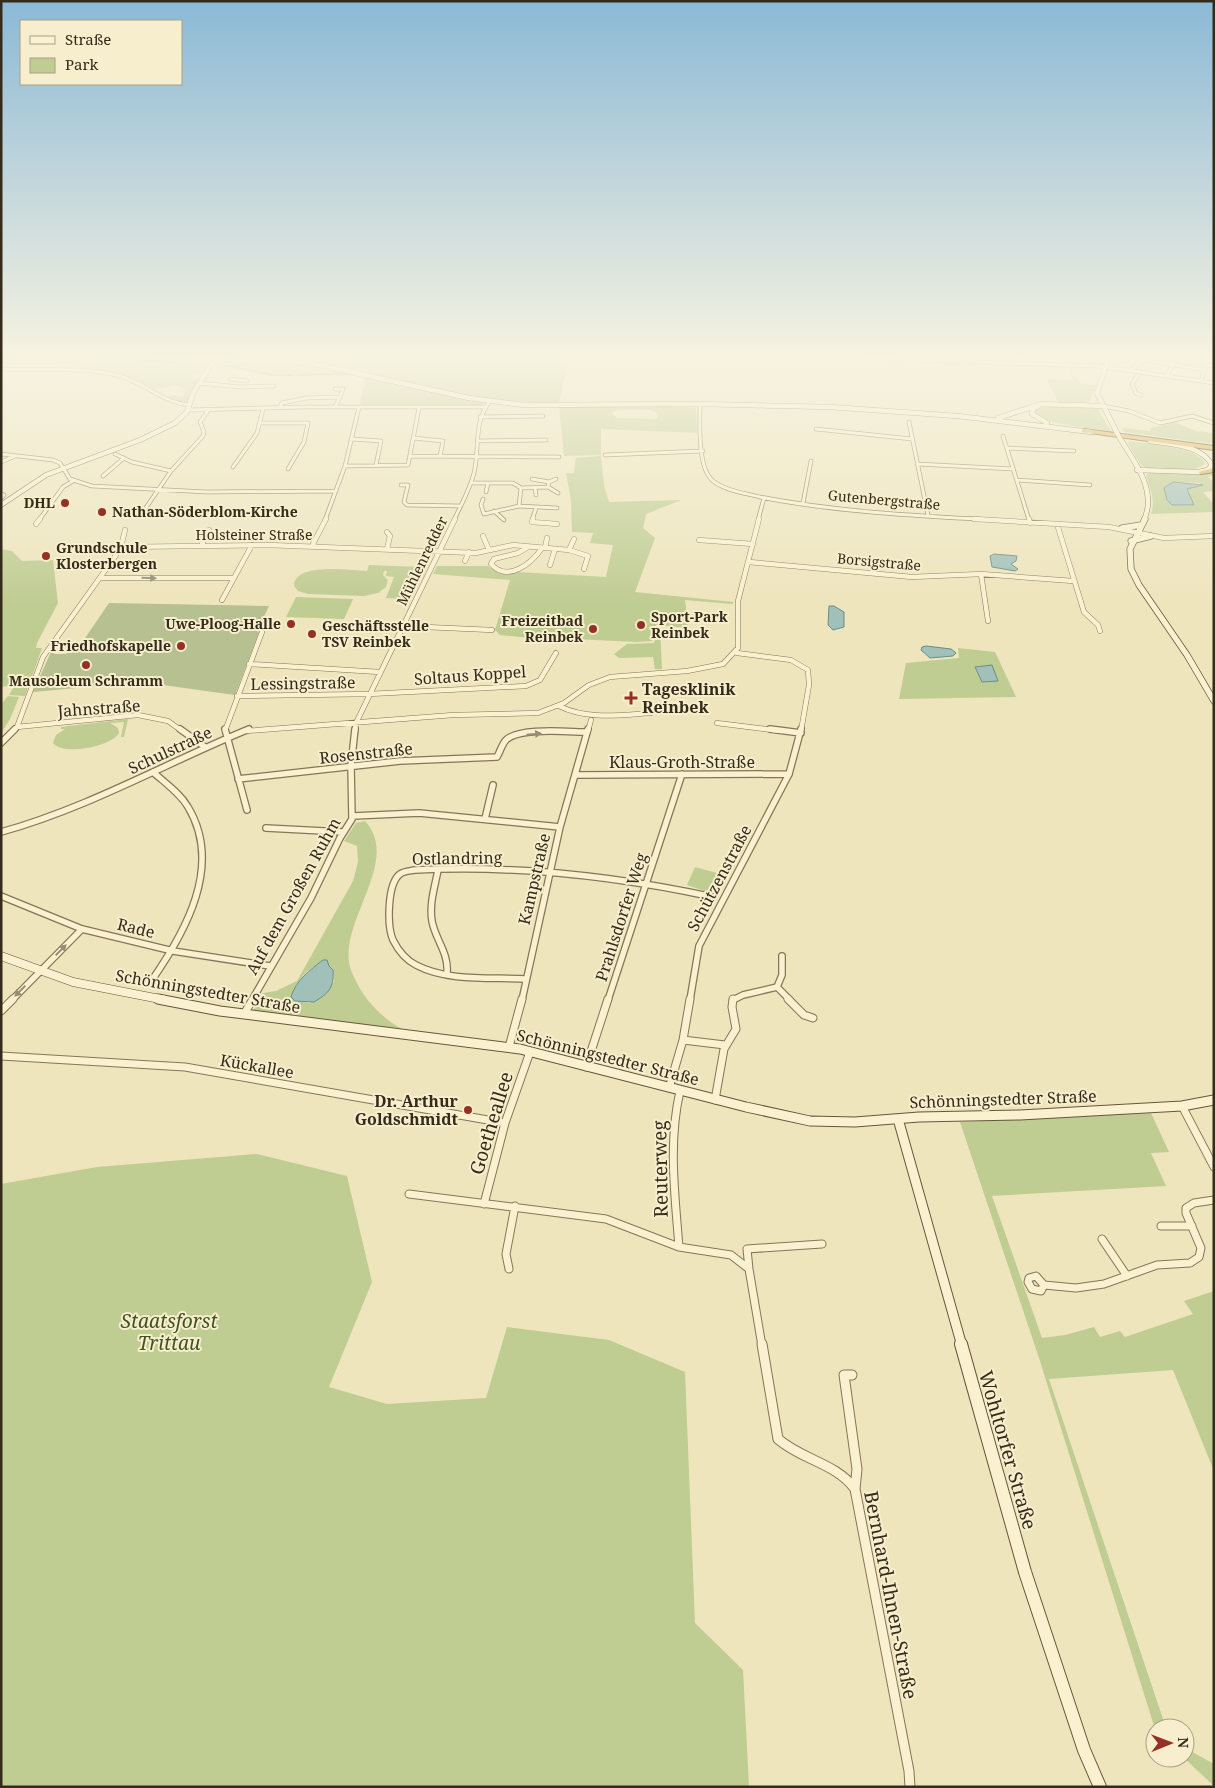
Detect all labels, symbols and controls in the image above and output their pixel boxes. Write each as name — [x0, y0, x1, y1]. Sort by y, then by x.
legend — [20, 20, 182, 85]
text: Straße — [65, 29, 111, 49]
text: Park — [65, 54, 99, 74]
street label: Gutenbergstraße — [827, 485, 941, 514]
place label: DHL — [24, 493, 55, 512]
marker: DHL — [59, 497, 71, 509]
place label: Nathan-Söderblom-Kirche — [112, 502, 298, 521]
marker: Nathan-Söderblom-Kirche — [96, 506, 108, 518]
street label: Mühlenredder — [392, 513, 452, 609]
street label: Holsteiner Straße — [196, 525, 312, 544]
place label: Grundschule Klosterbergen — [56, 538, 157, 573]
street label: Borsigstraße — [836, 548, 922, 575]
marker: Grundschule Klosterbergen — [40, 550, 52, 562]
one-way arrow — [141, 574, 157, 582]
place label: Sport-Park Reinbek — [651, 607, 728, 642]
place label: Freizeitbad Reinbek — [501, 611, 583, 646]
place label: Uwe-Ploog-Halle — [165, 614, 281, 633]
place label: Geschäftsstelle TSV Reinbek — [322, 616, 429, 651]
marker: Uwe-Ploog-Halle — [285, 618, 297, 630]
marker: Sport-Park Reinbek — [635, 619, 647, 631]
marker: Freizeitbad Reinbek — [587, 623, 599, 635]
marker: Geschäftsstelle TSV Reinbek — [306, 628, 318, 640]
place label: Friedhofskapelle — [50, 636, 171, 655]
marker: Friedhofskapelle — [175, 640, 187, 652]
marker: Mausoleum Schramm — [80, 659, 92, 671]
street label: Soltaus Koppel — [413, 660, 527, 690]
place label: Mausoleum Schramm — [9, 671, 163, 690]
street label: Lessingstraße — [250, 671, 356, 695]
place label: Tagesklinik Reinbek — [642, 678, 736, 718]
marker: Tagesklinik Reinbek — [624, 691, 638, 705]
street label: Jahnstraße — [56, 694, 141, 722]
street label: Schulstraße — [125, 721, 215, 779]
one-way arrow — [526, 729, 542, 737]
street label: Rosenstraße — [318, 737, 414, 769]
street label: Klaus-Groth-Straße — [609, 751, 755, 773]
street label: Auf dem Großen Ruhm — [241, 814, 345, 978]
street label: Schützenstraße — [682, 821, 756, 935]
street label: Kampstraße — [513, 831, 555, 927]
street label: Ostlandring — [412, 846, 503, 870]
street label: Prahlsdorfer Weg — [590, 850, 652, 984]
street label: Rade — [115, 913, 157, 943]
one-way arrow — [55, 945, 67, 957]
street label: Schönningstedter Straße — [114, 964, 302, 1018]
one-way arrow — [14, 985, 26, 997]
street label: Schönningstedter Straße — [514, 1024, 702, 1090]
street label: Kückallee — [218, 1049, 296, 1083]
street label: Goetheallee — [463, 1068, 519, 1178]
street label: Schönningstedter Straße — [909, 1085, 1097, 1113]
place label: Dr. Arthur Goldschmidt — [355, 1090, 459, 1130]
marker: Dr. Arthur Goldschmidt — [462, 1104, 474, 1116]
street label: Reuterweg — [646, 1120, 674, 1218]
park label: Staatsforst Trittau — [121, 1308, 218, 1356]
street label: Wohltorfer Straße — [973, 1368, 1043, 1532]
street label: Bernhard-Ihnen-Straße — [858, 1489, 924, 1701]
north arrow — [1145, 1718, 1195, 1768]
text: N — [1174, 1737, 1193, 1748]

